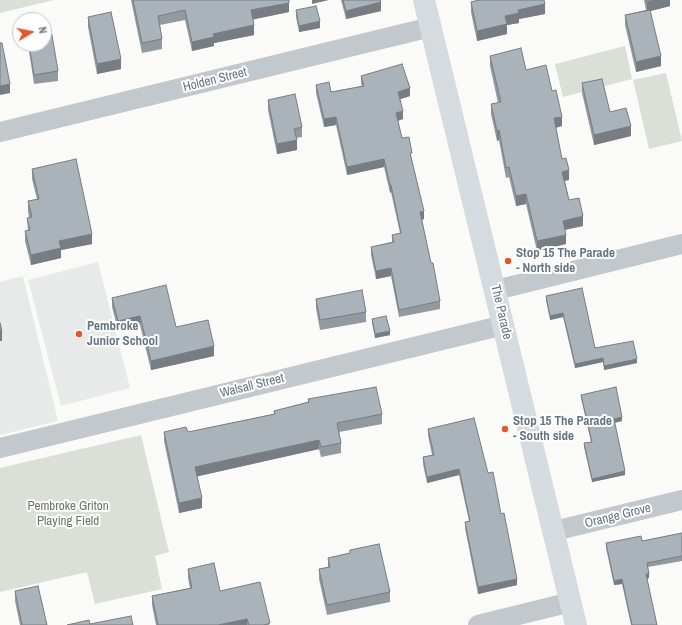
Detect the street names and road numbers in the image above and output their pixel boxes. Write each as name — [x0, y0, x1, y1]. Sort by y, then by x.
street label: Holden Street — [181, 65, 249, 95]
street label: The Parade — [487, 283, 515, 341]
street label: Walsall Street — [218, 371, 286, 401]
street label: Orange Grove — [583, 500, 653, 532]

